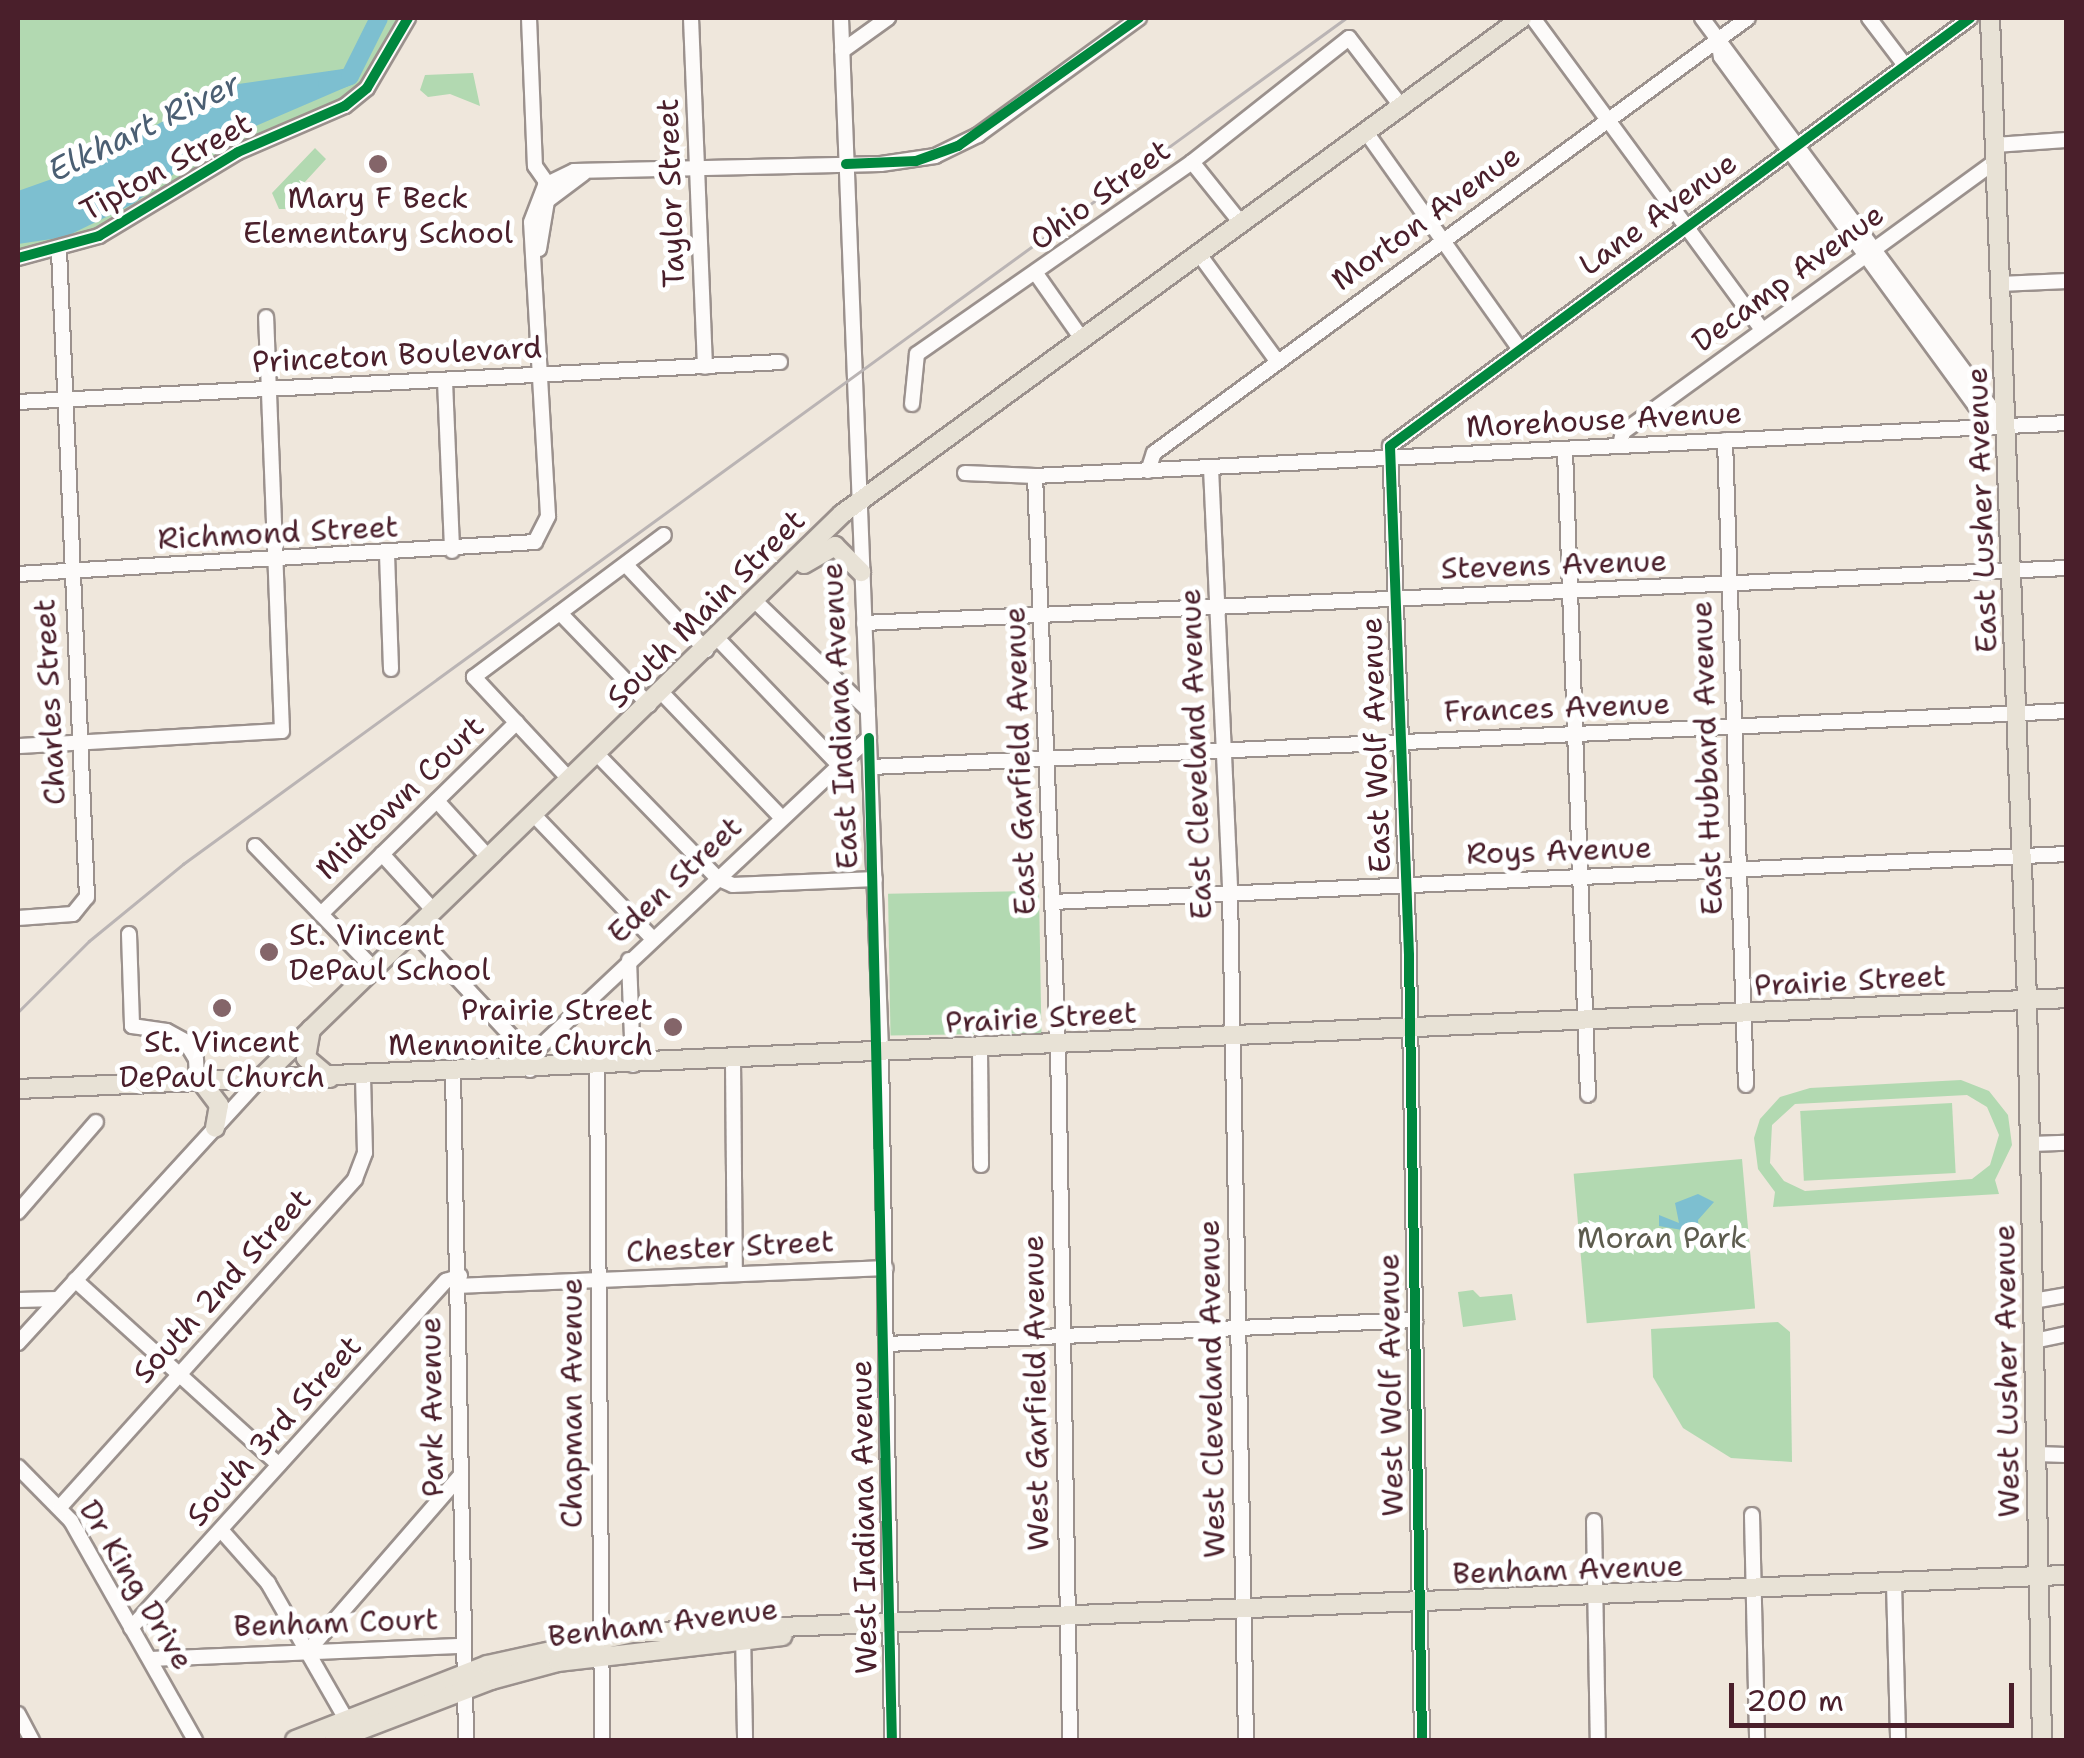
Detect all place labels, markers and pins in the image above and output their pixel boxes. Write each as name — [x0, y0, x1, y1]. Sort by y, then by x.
marker: Mary F Beck Elementary School — [367, 153, 389, 175]
place label: Mary F Beck Elementary School — [243, 180, 513, 250]
place label: St. Vincent DePaul School — [289, 917, 490, 988]
marker: St. Vincent DePaul School — [258, 941, 280, 963]
place label: Prairie Street Mennonite Church — [388, 992, 653, 1062]
marker: St. Vincent DePaul Church — [211, 997, 233, 1019]
marker: Prairie Street Mennonite Church — [662, 1016, 684, 1038]
place label: St. Vincent DePaul Church — [119, 1024, 325, 1094]

